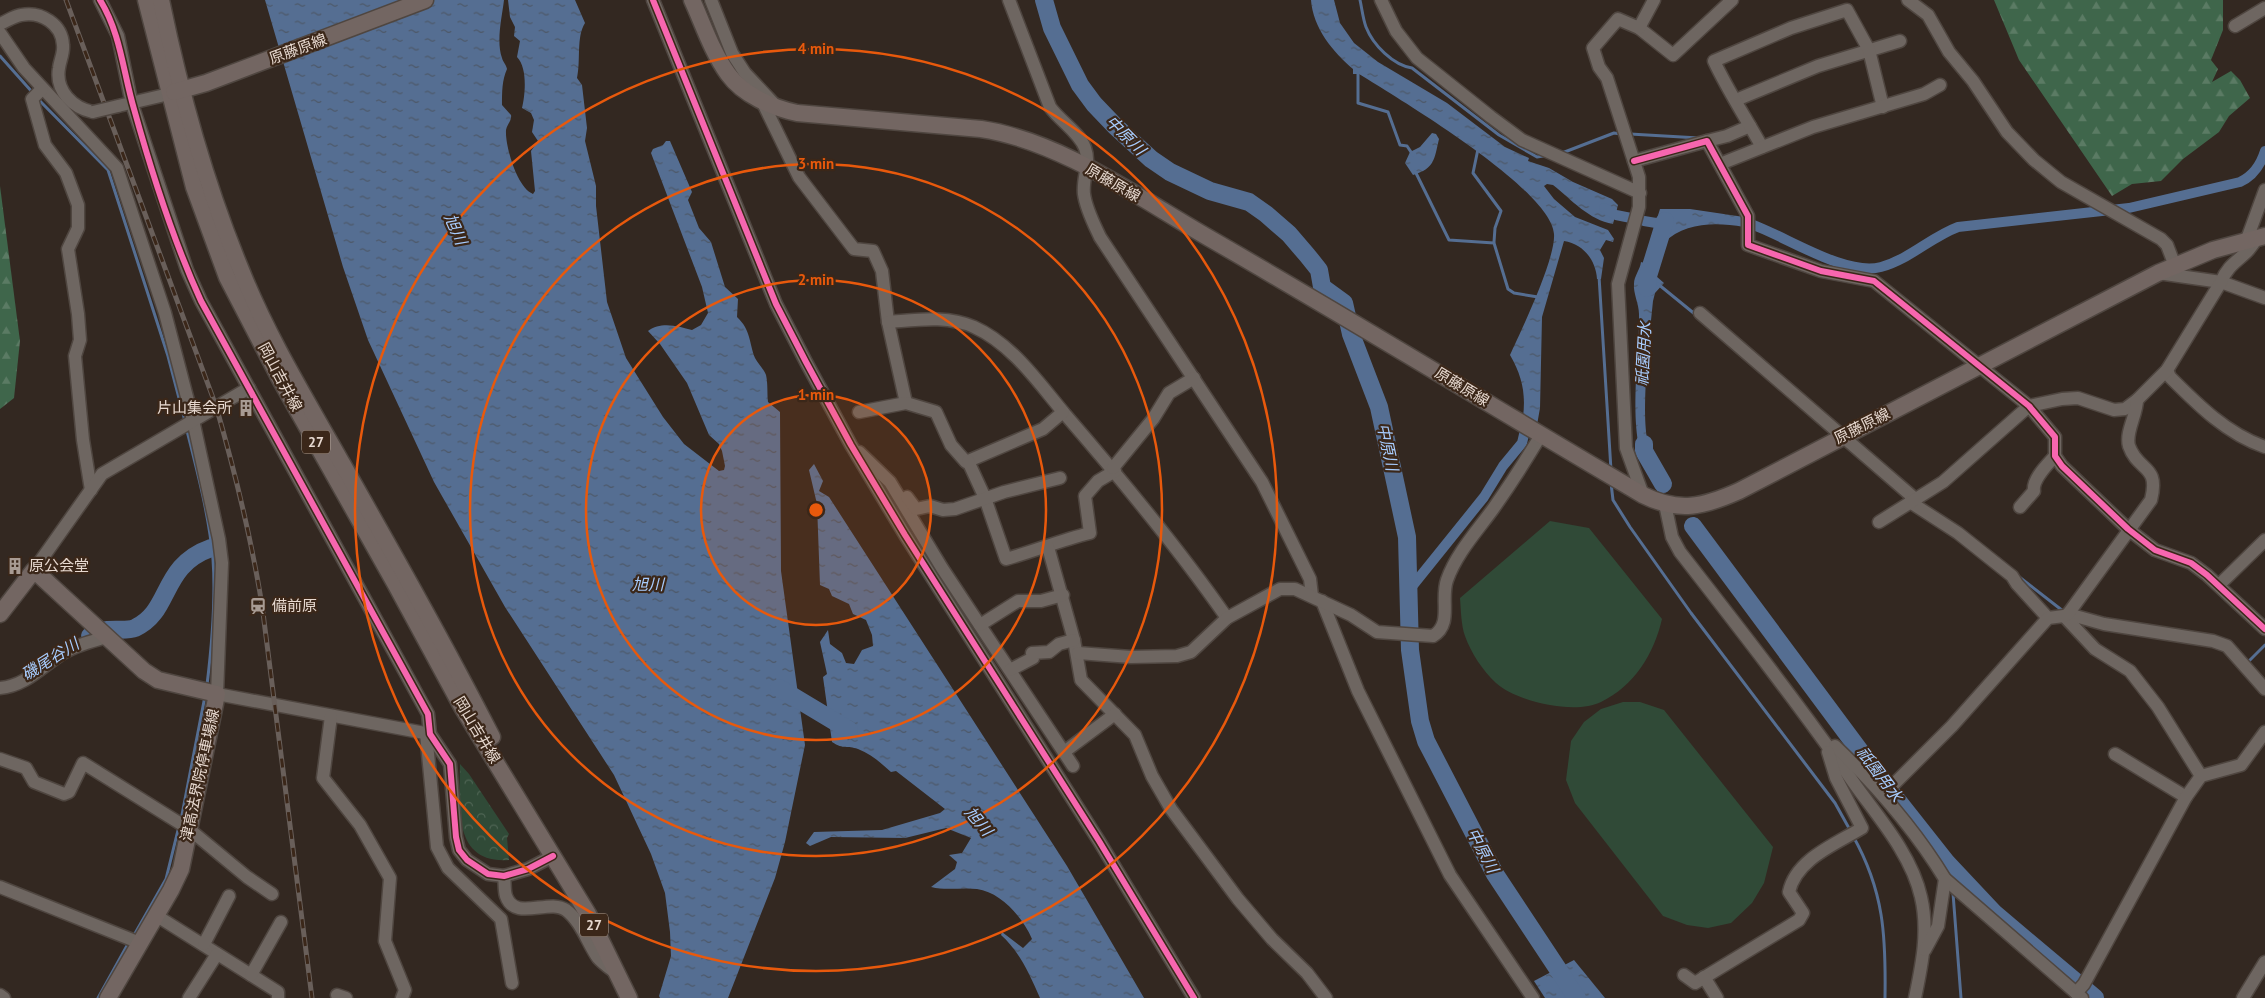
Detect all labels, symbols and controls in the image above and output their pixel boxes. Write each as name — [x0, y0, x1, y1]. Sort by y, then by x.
street label: 原藤原線 — [266, 29, 329, 68]
text: 4 min — [798, 39, 834, 58]
water label: 中原川 — [1102, 111, 1151, 160]
text: 3 min — [798, 154, 834, 173]
street label: 原藤原線 — [1083, 159, 1144, 206]
water label: 旭川 — [440, 210, 472, 250]
text: 2 min — [798, 270, 834, 289]
water label: 祇園用水 — [1631, 320, 1655, 386]
street label: 岡山吉井線 — [254, 339, 306, 414]
street label: 原藤原線 — [1432, 363, 1493, 410]
text: 1 min — [798, 385, 834, 404]
place label: 片山集会所 — [157, 398, 232, 417]
building icon: 片山集会所 — [236, 398, 256, 418]
street label: 原藤原線 — [1831, 403, 1893, 448]
water label: 中原川 — [1373, 421, 1403, 475]
road number: 27 — [302, 431, 330, 454]
centre of rings — [807, 501, 825, 519]
building icon: 原公会堂 — [5, 556, 25, 576]
place label: 原公会堂 — [29, 556, 89, 575]
water label: 旭川 — [632, 574, 666, 594]
station icon: 備前原 — [248, 596, 268, 616]
place label: 備前原 — [272, 596, 317, 615]
water label: 磯尾谷川 — [18, 633, 84, 684]
street label: 岡山吉井線 — [450, 693, 505, 767]
street label: 津高法界院停車場線 — [176, 707, 223, 843]
water label: 祇園用水 — [1853, 742, 1908, 807]
water label: 旭川 — [961, 802, 998, 841]
water label: 中原川 — [1463, 824, 1504, 878]
road number: 27 — [580, 914, 608, 936]

